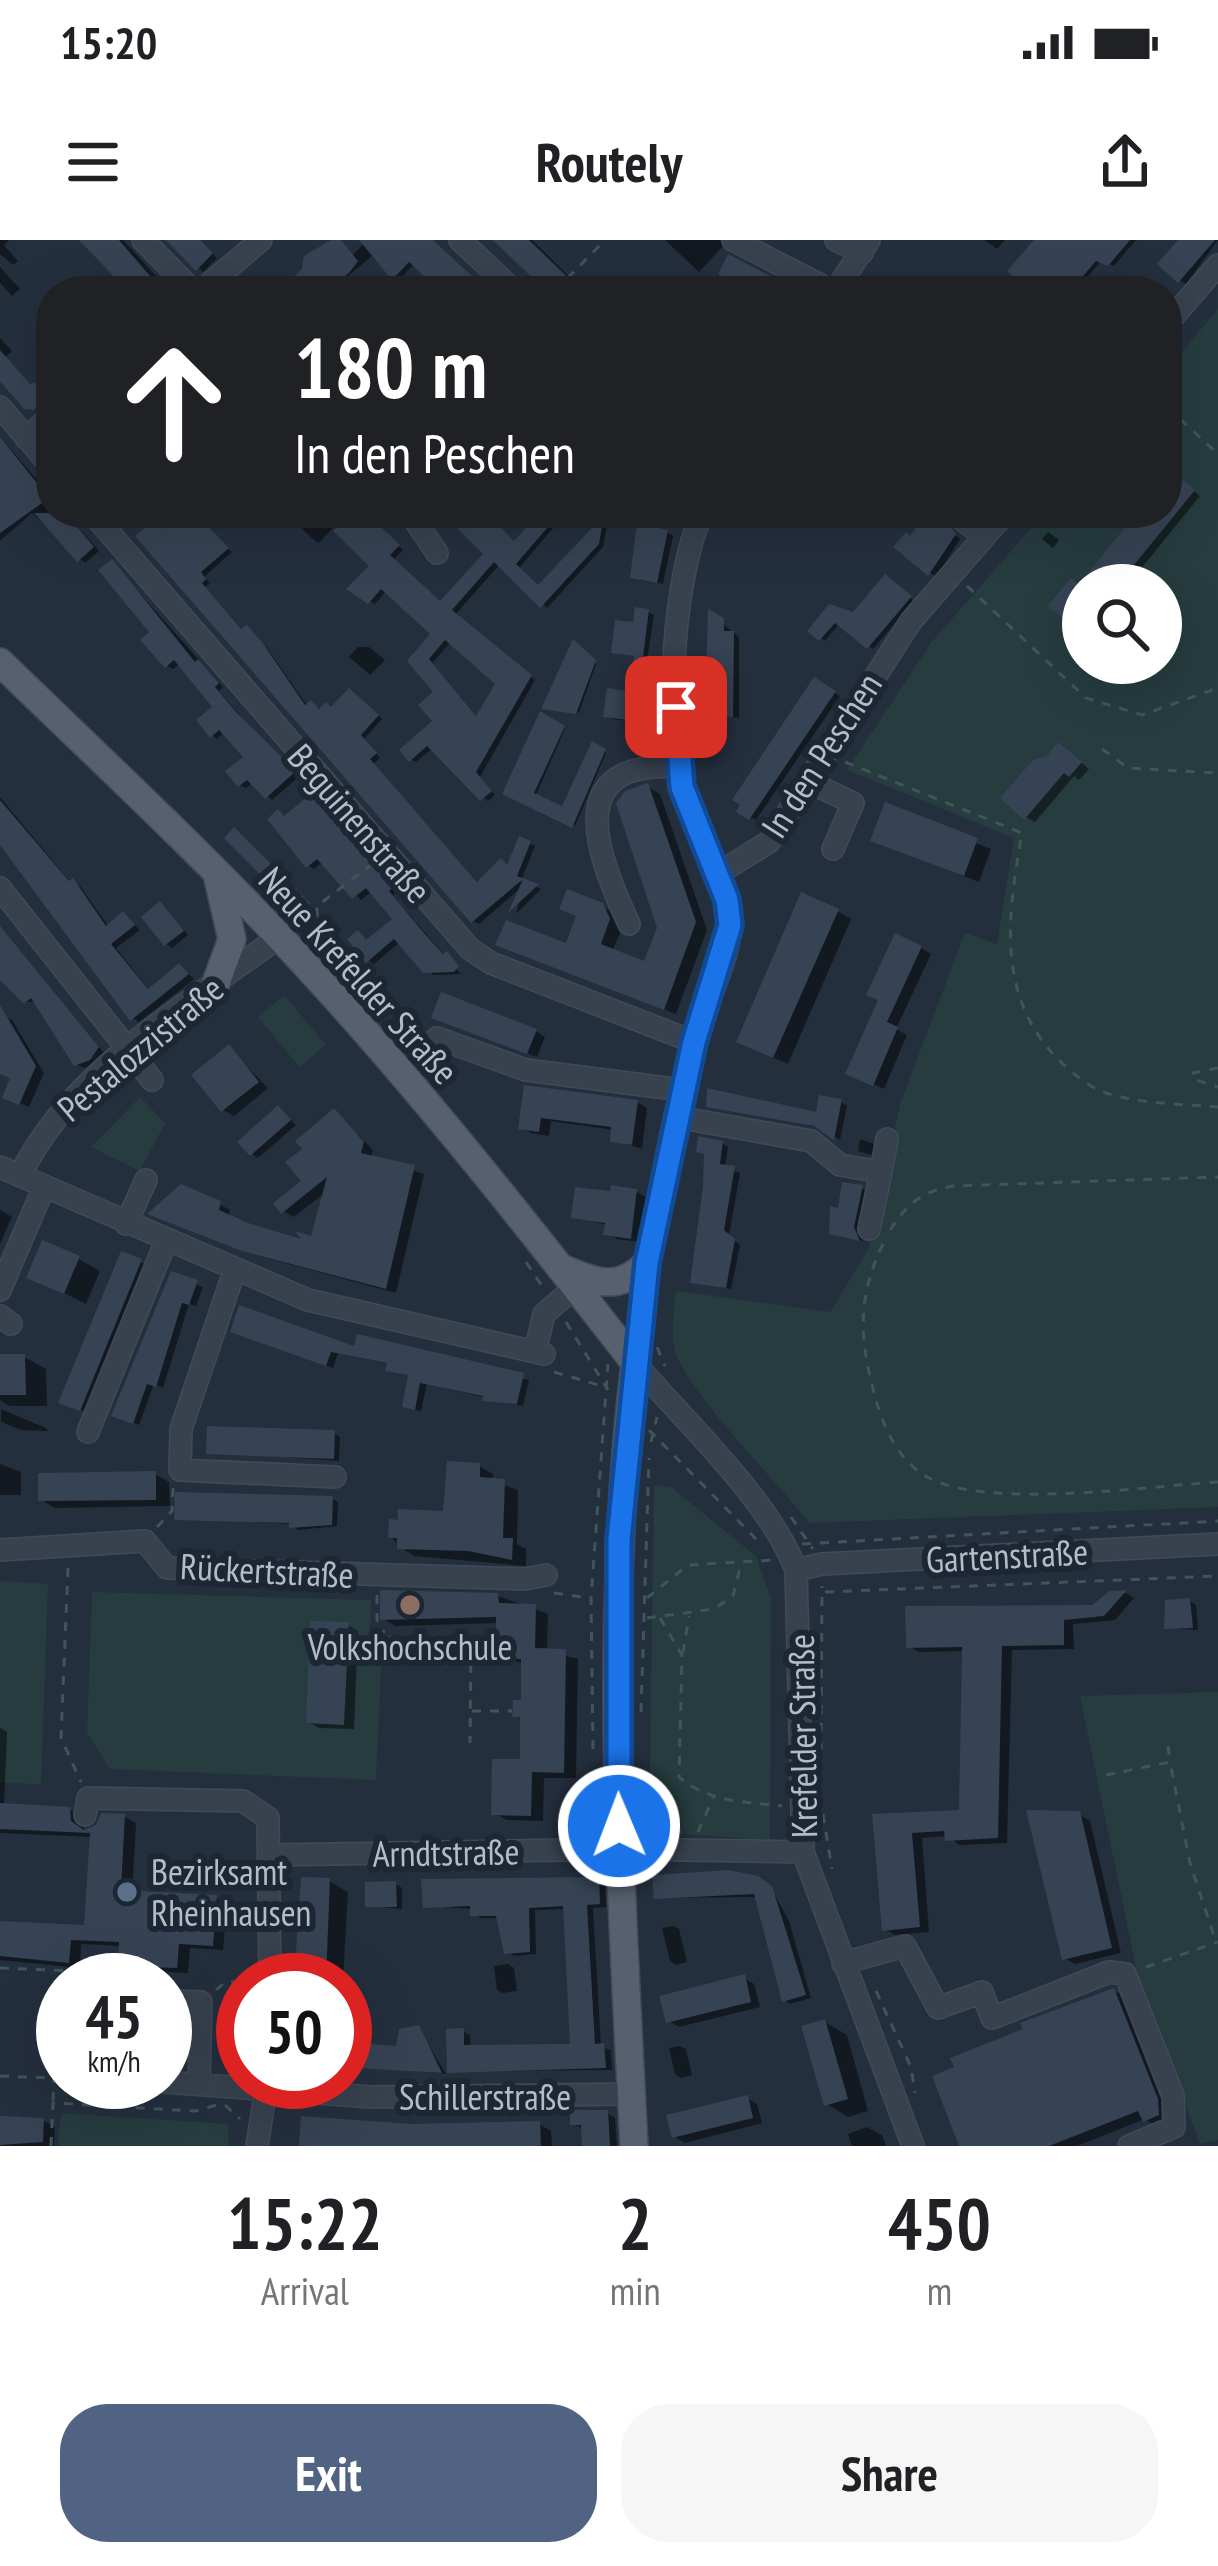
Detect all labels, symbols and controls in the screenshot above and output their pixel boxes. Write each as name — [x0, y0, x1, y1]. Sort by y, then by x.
text: 15:20 — [60, 13, 157, 71]
text: Routely — [536, 127, 682, 197]
icon: menu — [60, 129, 126, 195]
icon: share — [1092, 129, 1158, 195]
text: 180 m — [294, 312, 487, 421]
icon: ahead — [96, 324, 252, 480]
text: In den Peschen — [294, 418, 575, 488]
map controls — [1062, 564, 1182, 684]
button: search — [1062, 564, 1182, 684]
pin — [625, 656, 727, 758]
street label: In den Peschen — [750, 664, 892, 846]
icon: arrive — [643, 674, 709, 740]
street label: Beguinenstraße — [278, 734, 442, 912]
street label: Neue Krefelder Straße — [249, 857, 469, 1093]
street label: Pestalozzistraße — [47, 965, 233, 1131]
street label: Gartenstraße — [925, 1527, 1089, 1583]
street label: Rückertstraße — [179, 1542, 355, 1598]
marker: Volkshochschule — [397, 1592, 423, 1618]
place label: Volkshochschule — [307, 1623, 512, 1670]
street label: Krefelder Straße — [777, 1634, 827, 1838]
position arrow — [556, 1763, 682, 1889]
street label: Arndtstraße — [372, 1827, 520, 1877]
place label: Bezirksamt Rheinhausen — [151, 1848, 311, 1936]
marker: Bezirksamt Rheinhausen — [114, 1879, 140, 1905]
speed limit sign: 50 — [216, 1953, 372, 2109]
text: 45 — [85, 1977, 143, 2055]
text: km/h — [87, 2041, 141, 2080]
street label: Schillerstraße — [399, 2073, 571, 2120]
text: 15:22 — [227, 2176, 383, 2269]
text: 2 — [618, 2176, 652, 2269]
text: 450 — [888, 2176, 991, 2269]
text: Arrival — [261, 2265, 349, 2316]
text: min — [610, 2265, 661, 2316]
text: m — [927, 2265, 952, 2316]
button: Exit — [60, 2404, 597, 2542]
button: Share — [621, 2404, 1158, 2542]

